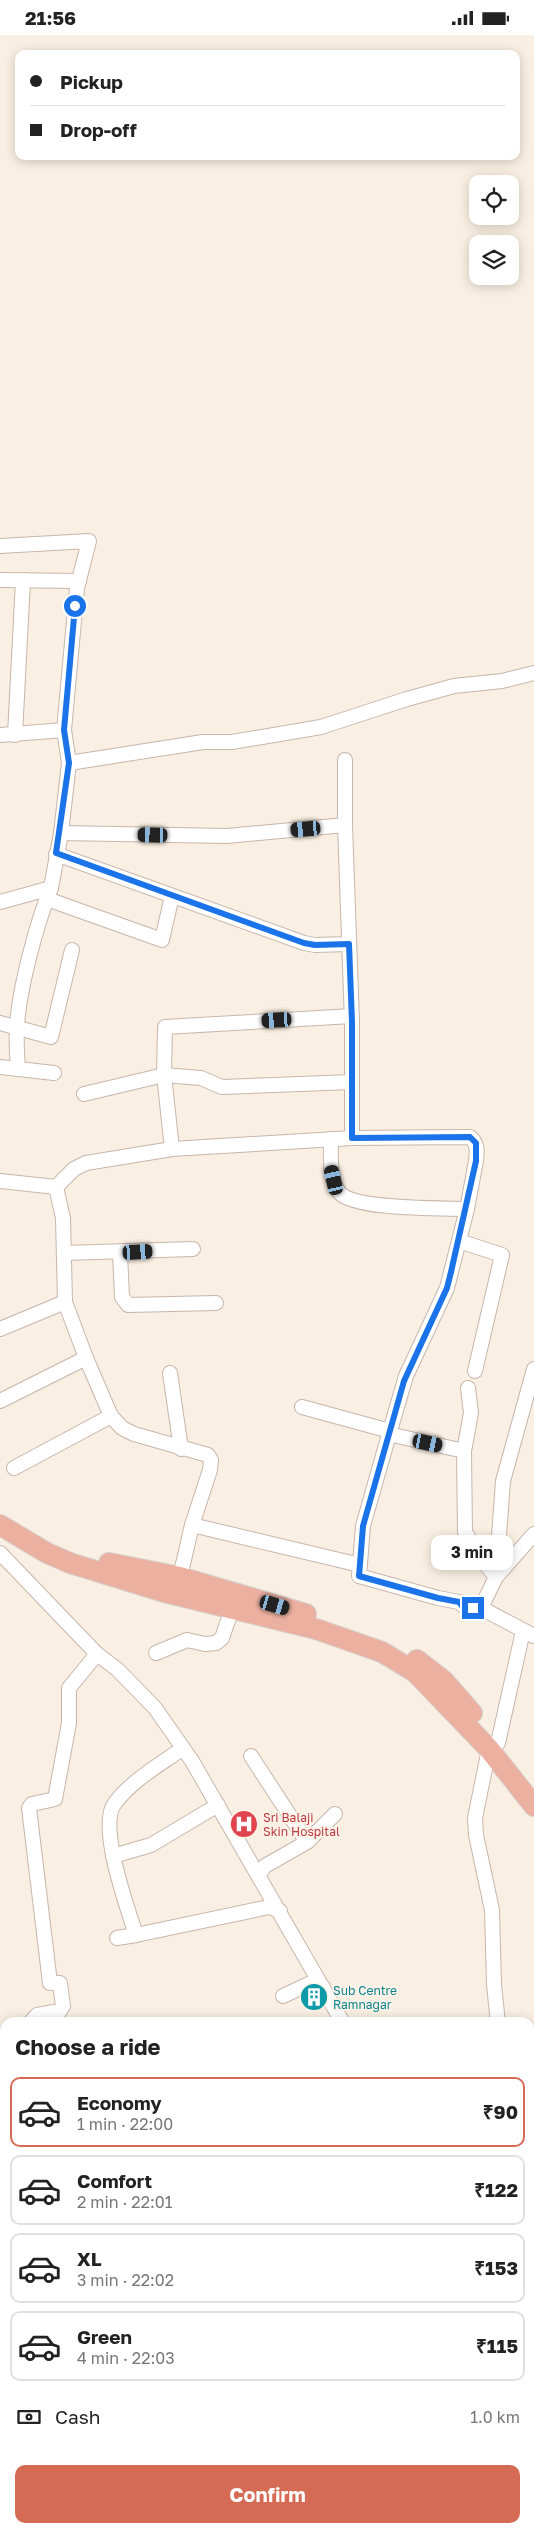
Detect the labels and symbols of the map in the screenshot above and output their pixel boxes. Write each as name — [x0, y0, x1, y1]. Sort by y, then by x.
route start — [64, 595, 86, 617]
car — [290, 820, 321, 838]
car — [137, 827, 168, 843]
car — [261, 1012, 292, 1028]
car — [323, 1164, 344, 1196]
car — [122, 1244, 153, 1260]
car — [411, 1433, 444, 1453]
callout: 3 min — [432, 1535, 514, 1571]
car — [258, 1594, 291, 1616]
route end — [462, 1597, 484, 1619]
hospital icon: Sri Balaji Skin Hospital — [229, 1809, 259, 1839]
place label: Sri Balaji Skin Hospital — [263, 1810, 340, 1839]
building icon: Sub Centre Ramnagar — [299, 1982, 329, 2012]
place label: Sub Centre Ramnagar — [333, 1983, 397, 2012]

